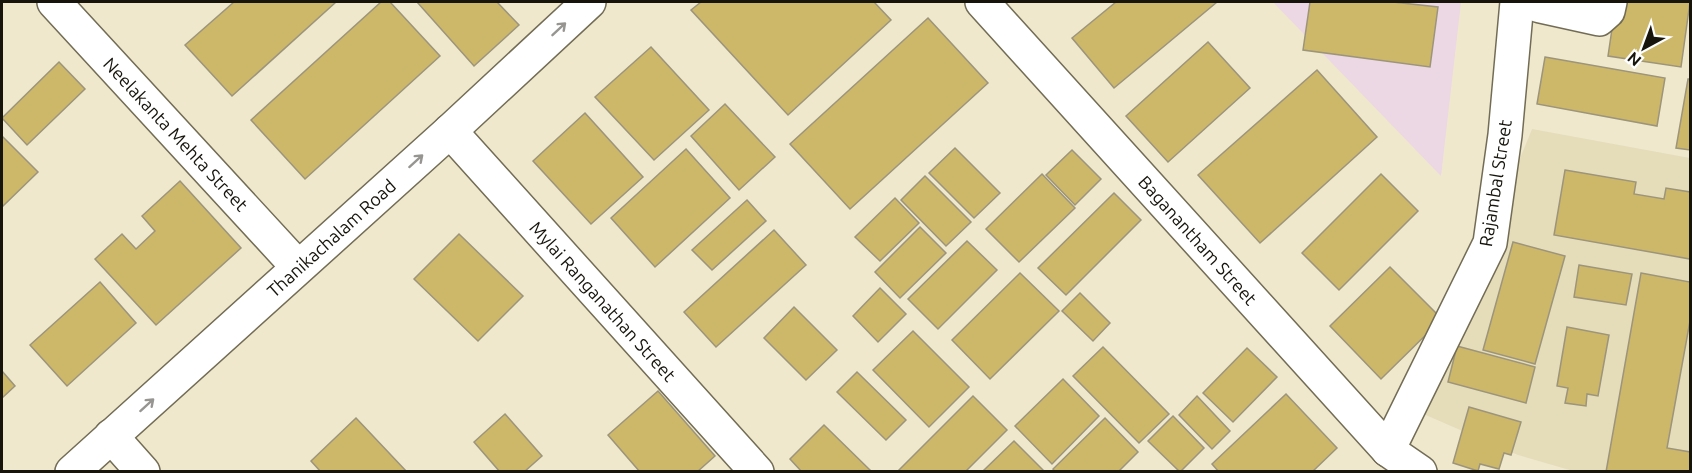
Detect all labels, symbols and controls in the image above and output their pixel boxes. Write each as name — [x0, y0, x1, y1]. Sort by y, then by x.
north arrow — [1614, 18, 1674, 78]
one-way arrow — [551, 22, 566, 36]
text: N — [1624, 49, 1645, 70]
street label: Neelakanta Mehta Street — [100, 53, 252, 215]
street label: Rajambal Street — [1475, 118, 1515, 248]
one-way arrow — [408, 154, 423, 168]
street label: Baganantham Street — [1135, 171, 1261, 309]
street label: Thanikachalam Road — [263, 175, 399, 301]
street label: Mylai Ranganathan Street — [526, 217, 680, 385]
one-way arrow — [139, 397, 154, 412]

